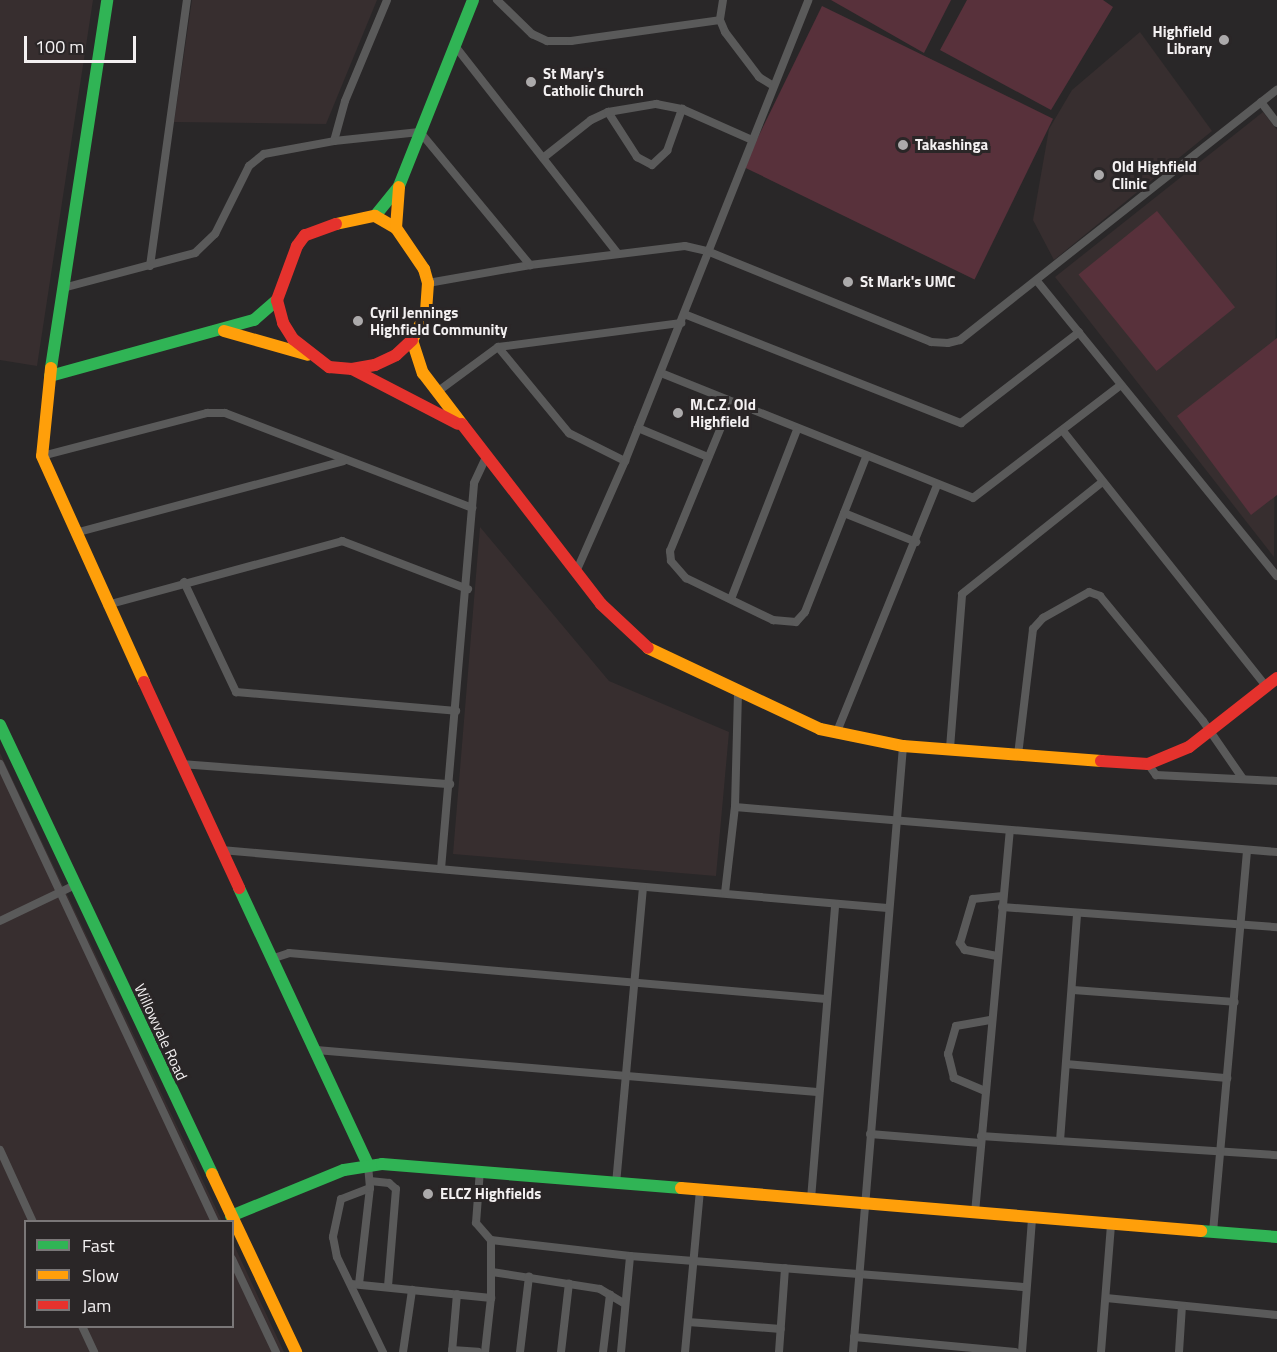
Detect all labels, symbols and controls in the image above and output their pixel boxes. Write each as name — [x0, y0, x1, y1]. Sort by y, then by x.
place label: Highfield Library — [1153, 22, 1212, 57]
scale bar — [27, 24, 140, 62]
text: 100 m — [35, 33, 84, 60]
marker: Highfield Library — [1217, 33, 1231, 47]
place label: St Mary's Catholic Church — [543, 64, 644, 99]
marker: St Mary's Catholic Church — [524, 75, 538, 89]
place label: Takashinga — [915, 136, 988, 154]
marker: Takashinga — [896, 138, 910, 152]
place label: Old Highfield Clinic — [1112, 157, 1197, 192]
marker: Old Highfield Clinic — [1090, 166, 1108, 184]
place label: St Mark's UMC — [860, 273, 955, 291]
marker: St Mark's UMC — [841, 275, 855, 289]
place label: Cyril Jennings Highfield Community — [370, 303, 507, 338]
marker: Cyril Jennings Highfield Community — [351, 314, 365, 328]
place label: M.C.Z. Old Highfield — [690, 395, 756, 430]
marker: M.C.Z. Old Highfield — [671, 406, 685, 420]
street label: Willowvale Road — [131, 981, 191, 1083]
place label: ELCZ Highfields — [440, 1185, 541, 1203]
marker: ELCZ Highfields — [421, 1187, 435, 1201]
legend — [24, 1220, 234, 1328]
text: Fast — [82, 1232, 115, 1259]
text: Slow — [82, 1262, 119, 1289]
text: Jam — [82, 1292, 111, 1319]

